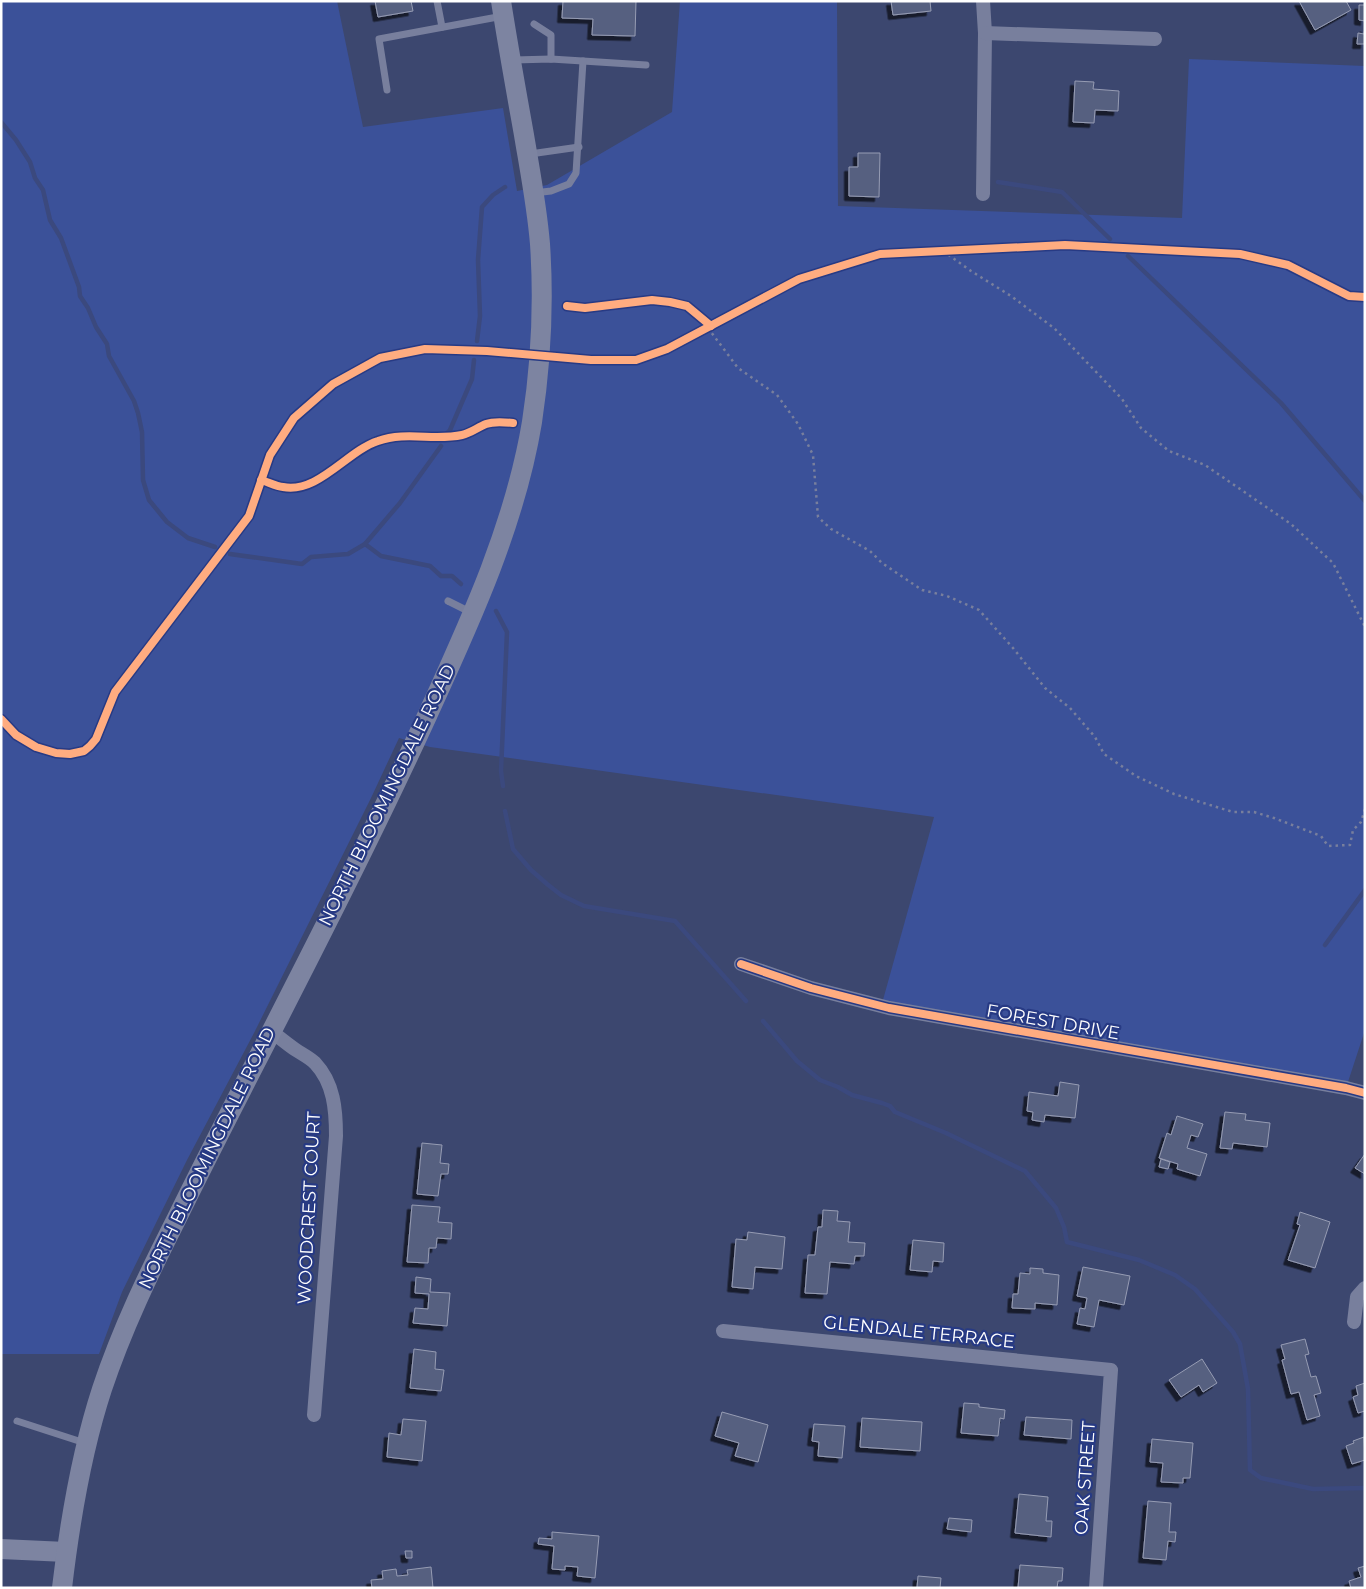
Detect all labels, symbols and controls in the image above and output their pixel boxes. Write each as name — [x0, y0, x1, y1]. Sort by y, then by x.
street label: NORTH BLOOMINGDALE ROAD — [314, 661, 460, 929]
street label: FOREST DRIVE — [985, 999, 1121, 1045]
street label: NORTH BLOOMINGDALE ROAD — [134, 1024, 280, 1292]
street label: WOODCREST COURT — [293, 1110, 325, 1305]
street label: GLENDALE TERRACE — [822, 1311, 1016, 1353]
street label: OAK STREET — [1070, 1420, 1100, 1536]

